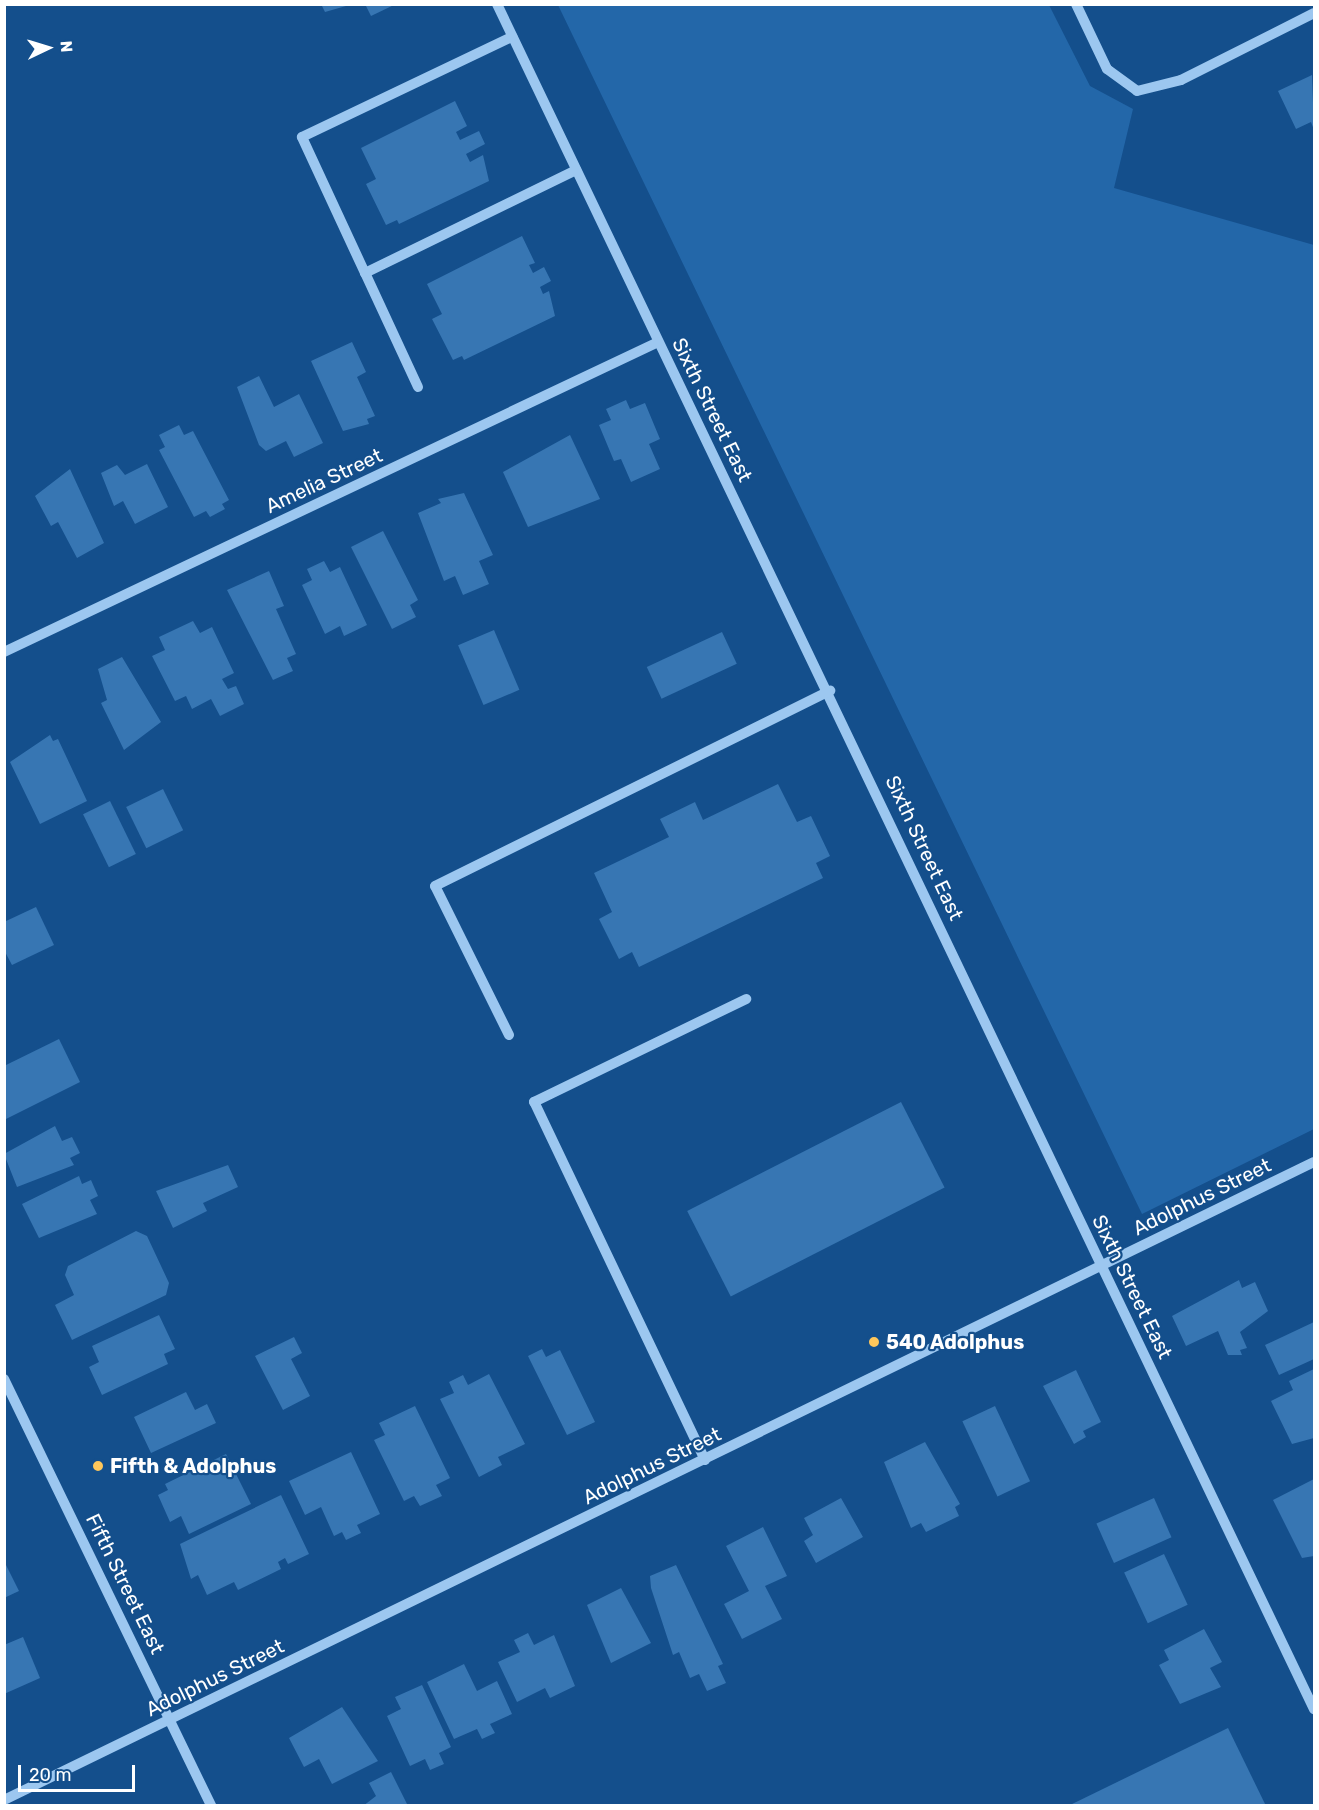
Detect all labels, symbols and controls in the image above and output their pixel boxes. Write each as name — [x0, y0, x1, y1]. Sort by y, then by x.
north arrow — [18, 18, 78, 78]
text: N — [57, 40, 76, 53]
street label: Sixth Street East — [667, 334, 757, 486]
street label: Amelia Street — [262, 444, 386, 518]
street label: Sixth Street East — [880, 772, 968, 924]
street label: Adolphus Street — [1129, 1153, 1275, 1241]
street label: Sixth Street East — [1087, 1211, 1177, 1363]
place label: 540 Adolphus — [886, 1330, 1025, 1354]
marker: 540 Adolphus — [867, 1335, 881, 1349]
street label: Adolphus Street — [579, 1422, 725, 1510]
place label: Fifth & Adolphus — [110, 1454, 277, 1478]
marker: Fifth & Adolphus — [91, 1459, 105, 1473]
street label: Fifth Street East — [81, 1510, 169, 1658]
street label: Adolphus Street — [142, 1634, 288, 1722]
scale bar — [21, 1753, 138, 1791]
text: 20 m — [29, 1764, 71, 1786]

